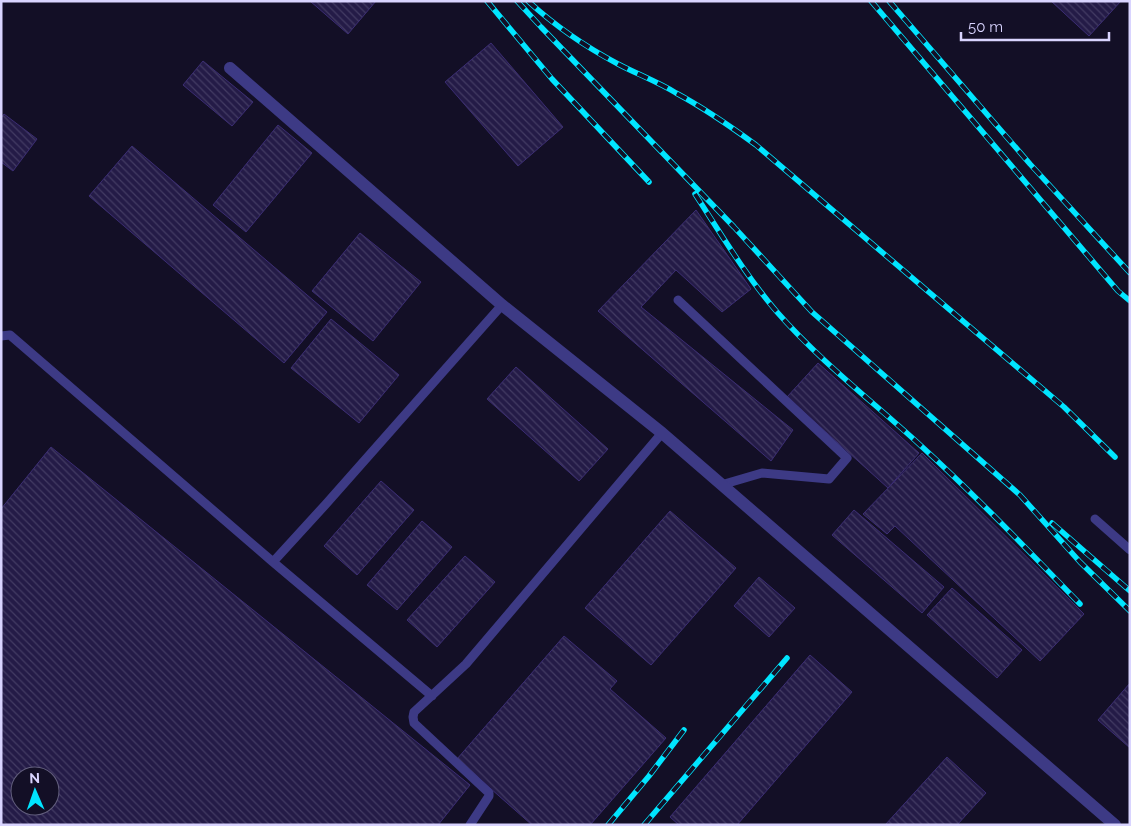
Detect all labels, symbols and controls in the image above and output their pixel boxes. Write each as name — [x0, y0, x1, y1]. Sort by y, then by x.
scale bar — [961, 10, 1108, 42]
text: 50 m — [968, 18, 1003, 36]
north arrow — [10, 766, 60, 816]
text: N — [29, 770, 40, 786]

